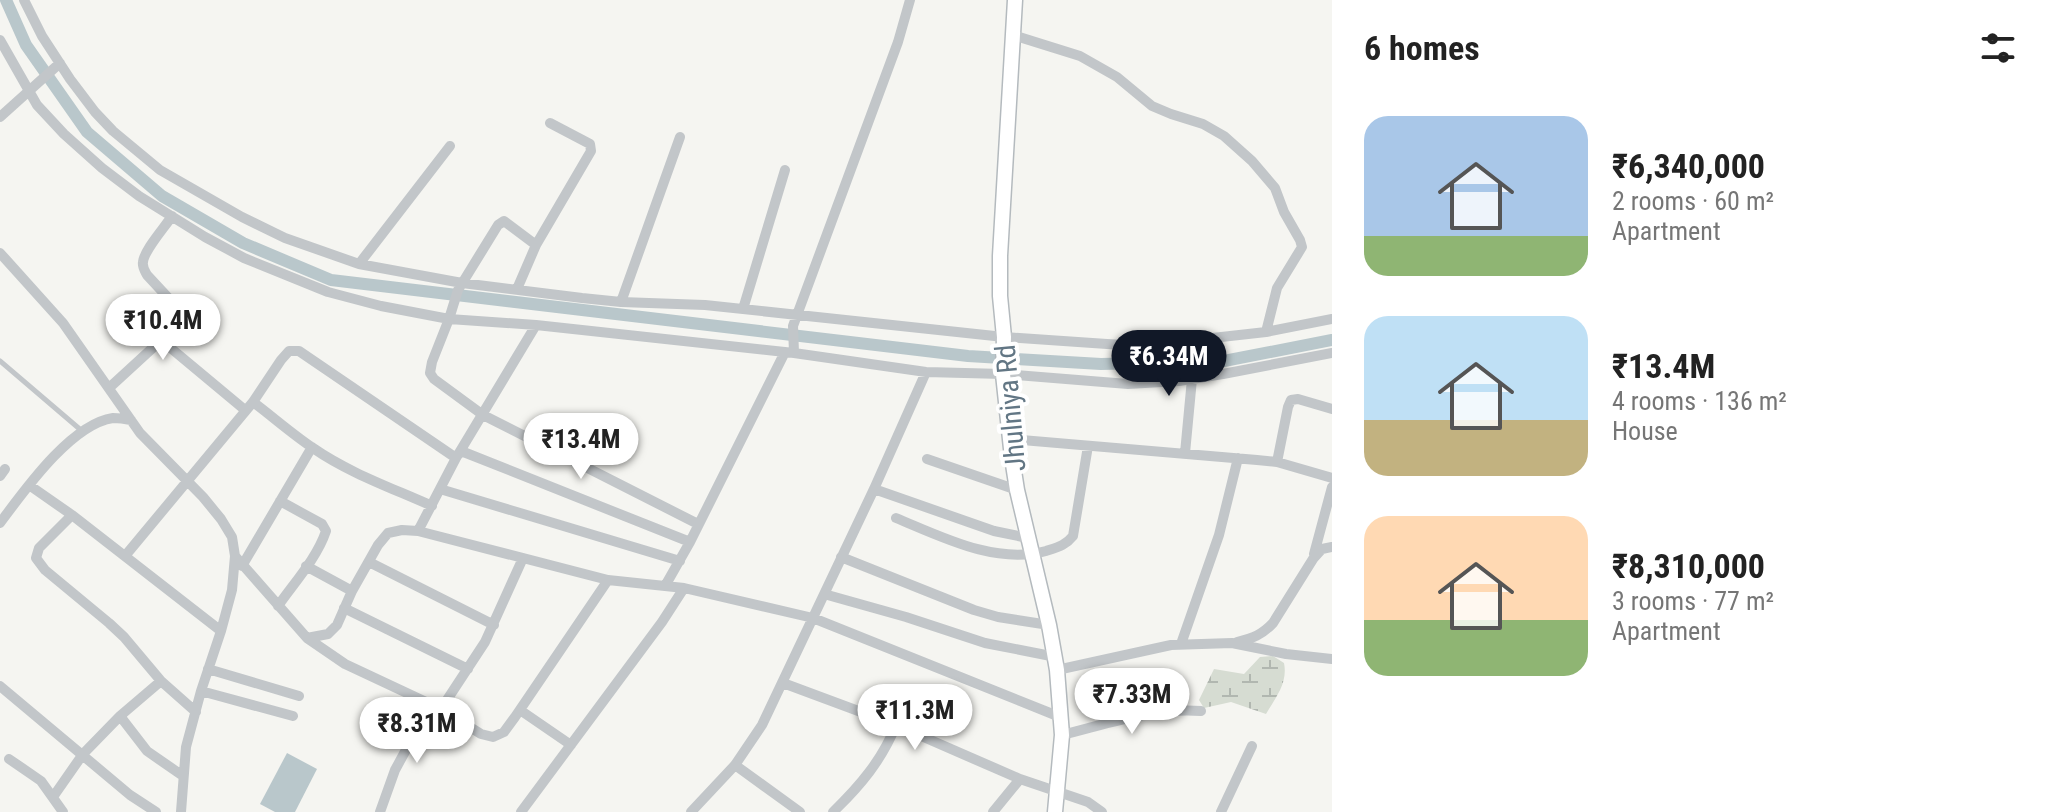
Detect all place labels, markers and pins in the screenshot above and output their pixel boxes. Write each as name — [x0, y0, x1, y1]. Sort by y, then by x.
pin: ₹10.4M — [98, 294, 228, 362]
pin: ₹6.34M — [1104, 330, 1234, 398]
pin: ₹13.4M — [516, 413, 646, 481]
pin: ₹7.33M — [1067, 668, 1197, 736]
pin: ₹11.3M — [850, 684, 980, 752]
pin: ₹8.31M — [352, 697, 482, 765]

